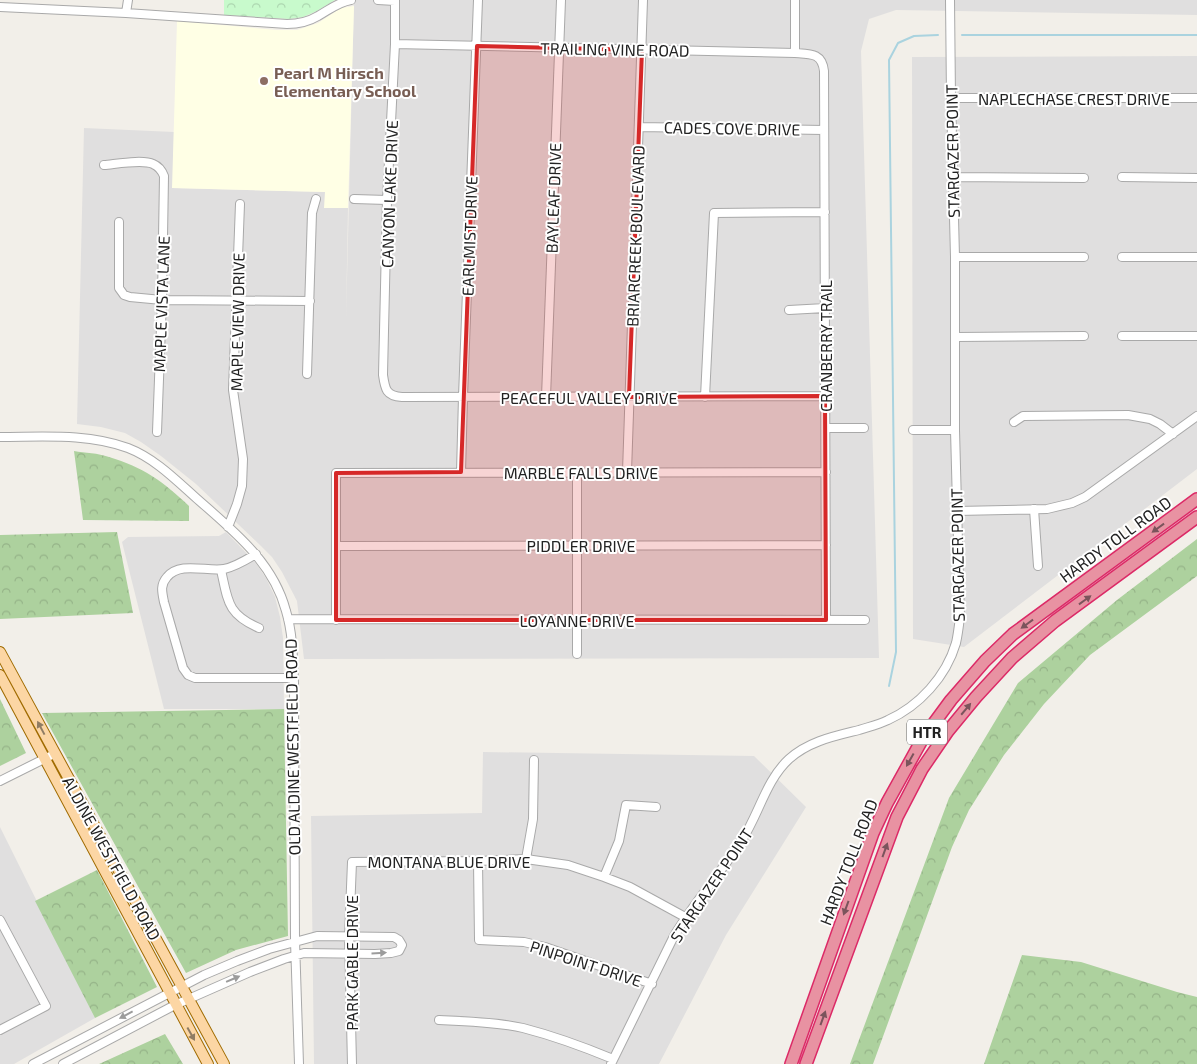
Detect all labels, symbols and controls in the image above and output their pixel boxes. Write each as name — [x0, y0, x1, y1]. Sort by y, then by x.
street label: TRAILING VINE ROAD — [540, 38, 690, 60]
place label: Pearl M Hirsch Elementary School — [274, 63, 417, 101]
marker: Pearl M Hirsch Elementary School — [258, 75, 270, 87]
street label: STARGAZER POINT — [941, 84, 963, 218]
street label: NAPLECHASE CREST DRIVE — [978, 89, 1170, 108]
street label: CADES COVE DRIVE — [664, 117, 800, 139]
street label: CANYON LAKE DRIVE — [377, 120, 401, 268]
street label: BAYLEAF DRIVE — [542, 142, 564, 254]
street label: BRIARCREEK BOULEVARD — [622, 145, 648, 327]
street label: EARLMIST DRIVE — [457, 176, 481, 296]
street label: MAPLE VISTA LANE — [149, 235, 173, 373]
street label: MAPLE VIEW DRIVE — [226, 253, 248, 391]
street label: CRANBERRY TRAIL — [816, 280, 835, 412]
street label: PEACEFUL VALLEY DRIVE — [501, 388, 677, 407]
street label: MARBLE FALLS DRIVE — [504, 463, 658, 482]
street label: STARGAZER POINT — [946, 488, 968, 622]
street label: HARDY TOLL ROAD — [1056, 492, 1174, 586]
one-way arrow — [1151, 523, 1165, 533]
street label: PIDDLER DRIVE — [527, 536, 635, 555]
one-way arrow — [1078, 594, 1091, 605]
street label: LOYANNE DRIVE — [519, 611, 635, 630]
one-way arrow — [1021, 619, 1034, 630]
street label: OLD ALDINE WESTFIELD ROAD — [281, 638, 303, 856]
one-way arrow — [960, 703, 971, 716]
road number: HTR — [907, 720, 947, 744]
one-way arrow — [37, 721, 45, 736]
one-way arrow — [906, 753, 915, 766]
street label: ALDINE WESTFIELD ROAD — [59, 773, 165, 943]
street label: HARDY TOLL ROAD — [815, 796, 881, 928]
street label: STARGAZER POINT — [666, 824, 756, 946]
one-way arrow — [882, 842, 889, 857]
street label: MONTANA BLUE DRIVE — [367, 852, 531, 871]
street label: PARK GABLE DRIVE — [342, 895, 361, 1031]
one-way arrow — [842, 901, 849, 916]
street label: PINPOINT DRIVE — [528, 936, 644, 990]
one-way arrow — [371, 949, 387, 957]
one-way arrow — [226, 975, 240, 983]
one-way arrow — [819, 1010, 827, 1025]
one-way arrow — [119, 1011, 133, 1019]
one-way arrow — [187, 1028, 196, 1041]

